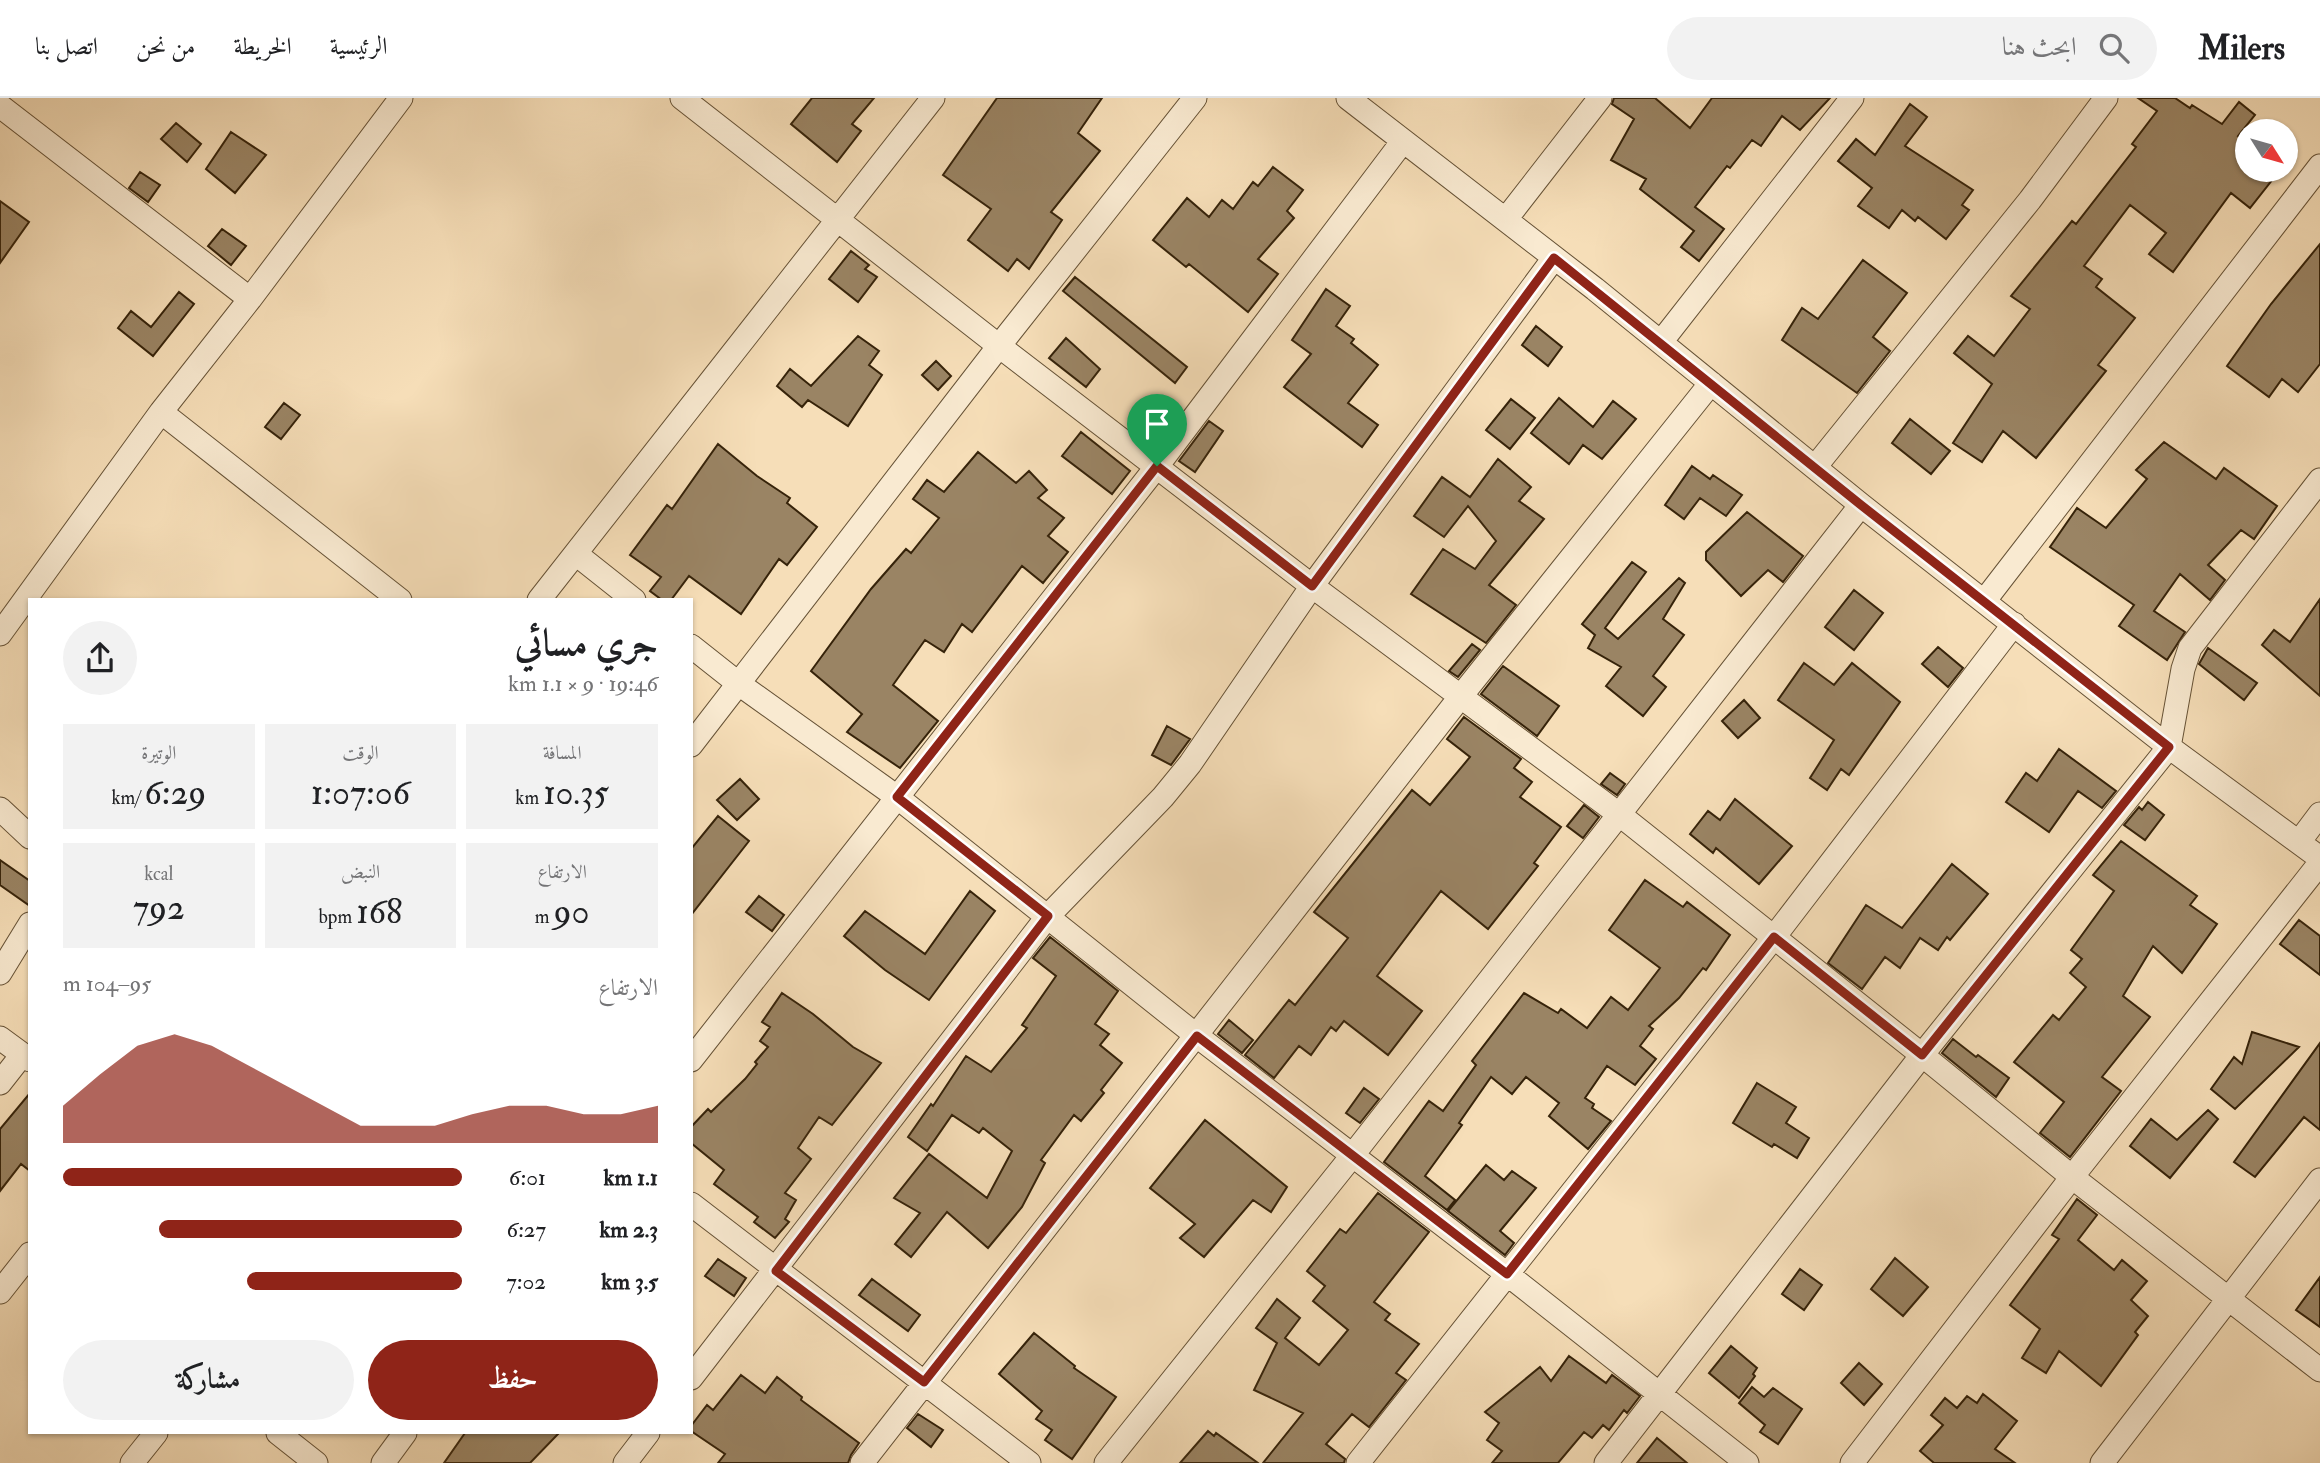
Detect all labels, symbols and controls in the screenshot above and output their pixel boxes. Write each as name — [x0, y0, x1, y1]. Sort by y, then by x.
search box — [1667, 17, 2157, 80]
text: Milers — [2199, 28, 2285, 69]
icon: search — [2095, 29, 2133, 67]
text: اتصل بنا — [35, 31, 98, 62]
text: من نحن — [136, 31, 195, 62]
text: الخريطة — [233, 31, 292, 62]
text: الرئيسية — [330, 31, 387, 62]
text: ابحث هنا — [2002, 31, 2077, 63]
north arrow — [2235, 119, 2298, 182]
map controls — [2235, 119, 2298, 182]
pin — [1127, 394, 1187, 466]
icon: arrive — [1138, 405, 1176, 443]
text: جري مسائي — [515, 619, 658, 667]
button: share — [63, 621, 137, 695]
text: 19:46 · 9 × 1.1 km — [508, 669, 658, 698]
text: الوتيرة — [141, 741, 176, 765]
text: الوقت — [342, 741, 379, 765]
text: المسافة — [543, 741, 582, 765]
text: 6:29 — [144, 771, 206, 815]
text: 1:07:06 — [311, 771, 410, 815]
text: 10.35 — [543, 771, 609, 815]
text: /km — [111, 786, 144, 810]
text: km — [515, 786, 543, 810]
text: النبض — [341, 860, 380, 884]
text: الارتفاع — [538, 860, 587, 884]
text: kcal — [144, 862, 173, 886]
text: 792 — [133, 886, 185, 930]
text: 168 — [356, 890, 403, 934]
text: 90 — [554, 890, 589, 934]
text: bpm — [318, 905, 356, 929]
text: m — [535, 905, 554, 929]
text: 95–104 m — [63, 969, 151, 998]
text: الارتفاع — [598, 973, 658, 1002]
text: 6:01 — [509, 1163, 546, 1192]
text: 1.1 km — [603, 1163, 658, 1192]
text: 6:27 — [507, 1215, 546, 1244]
text: 2.3 km — [599, 1215, 658, 1244]
text: 7:02 — [506, 1267, 546, 1296]
text: 3.5 km — [601, 1267, 658, 1296]
button: مشاركة — [63, 1340, 354, 1420]
button: حفظ — [368, 1340, 658, 1420]

